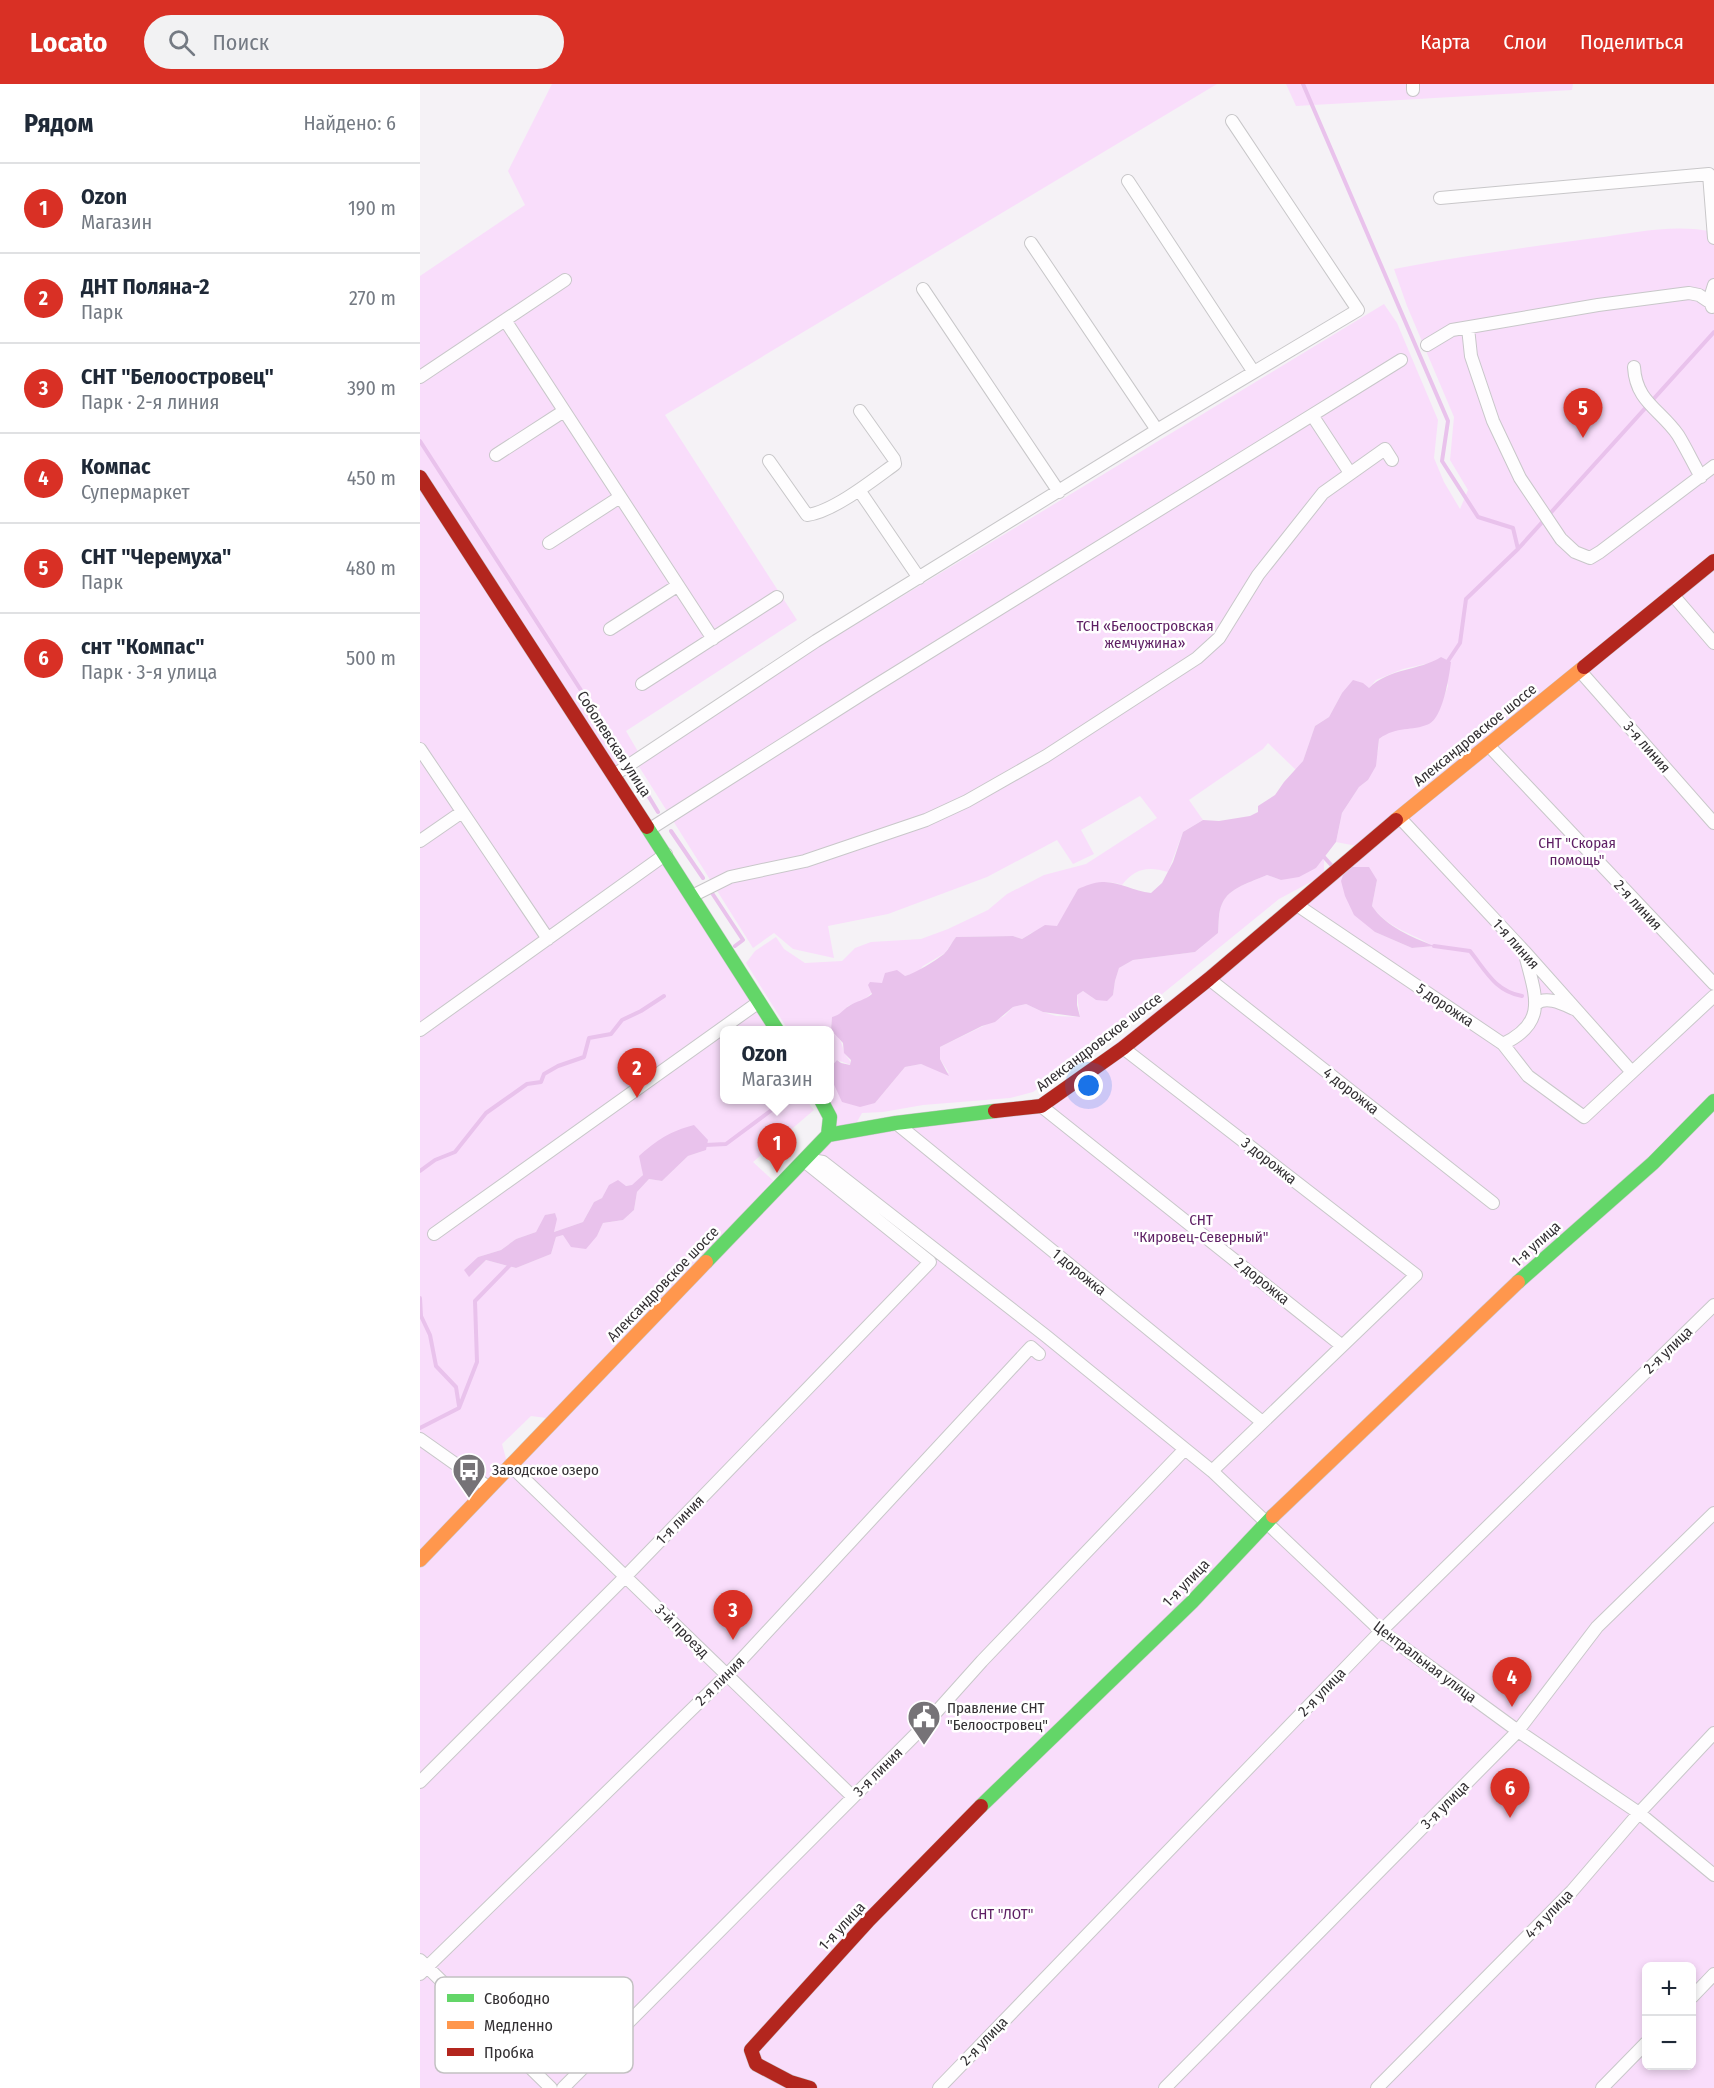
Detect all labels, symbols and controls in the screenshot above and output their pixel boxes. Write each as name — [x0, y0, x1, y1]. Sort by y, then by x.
search box — [144, 15, 564, 69]
text: Locato — [30, 26, 108, 59]
icon: search — [165, 26, 198, 59]
text: Поиск — [213, 29, 269, 56]
text: Карта — [1420, 29, 1470, 55]
text: Слои — [1503, 29, 1547, 55]
text: Поделиться — [1580, 29, 1684, 55]
text: Рядом — [24, 108, 93, 139]
text: Найдено: 6 — [303, 111, 396, 135]
text: Ozon — [81, 183, 127, 210]
text: 1 — [39, 196, 48, 220]
text: 190 m — [348, 196, 396, 220]
text: Магазин — [81, 210, 152, 234]
text: ДНТ Поляна-2 — [81, 273, 209, 300]
text: 2 — [39, 286, 48, 310]
text: 270 m — [349, 286, 396, 310]
text: Парк — [81, 300, 123, 324]
text: СНТ "Белоостровец" — [81, 363, 274, 390]
text: 3 — [39, 376, 48, 400]
text: 390 m — [347, 376, 396, 400]
pin: 5 — [1564, 388, 1602, 438]
text: Парк · 2-я линия — [81, 390, 219, 414]
text: Компас — [81, 453, 151, 480]
text: 4 — [38, 466, 49, 490]
text: 450 m — [347, 466, 396, 490]
text: Супермаркет — [81, 480, 190, 504]
text: СНТ "Черемуха" — [81, 543, 231, 570]
text: 5 — [39, 556, 48, 580]
text: 480 m — [346, 556, 396, 580]
text: Парк — [81, 570, 123, 594]
park label: ТСН «Белоостровская жемчужина» — [1076, 617, 1214, 652]
text: снт "Компас" — [81, 633, 205, 660]
text: 6 — [38, 646, 49, 670]
text: 500 m — [346, 646, 396, 670]
text: Парк · 3-я улица — [81, 660, 217, 684]
street label: Александровское шоссе — [1410, 680, 1540, 790]
street label: Соболевская улица — [573, 688, 655, 800]
street label: 3-я линия — [1620, 718, 1674, 776]
park label: СНТ "Скорая помощь" — [1538, 834, 1616, 869]
street label: 2-я линия — [1610, 876, 1666, 934]
street label: 1-я линия — [1489, 915, 1543, 973]
street label: 5 дорожка — [1413, 979, 1477, 1031]
street label: Александровское шоссе — [1033, 989, 1165, 1095]
popup — [720, 1026, 834, 1104]
text: Ozon — [741, 1040, 787, 1067]
pin: 2 — [618, 1048, 656, 1098]
street label: 4 дорожка — [1320, 1064, 1382, 1118]
text: Магазин — [741, 1067, 813, 1091]
your location — [1074, 1071, 1103, 1100]
pin: 1 — [758, 1124, 796, 1173]
street label: 3 дорожка — [1238, 1134, 1300, 1188]
park label: СНТ "Кировец-Северный" — [1134, 1211, 1268, 1246]
street label: 1-я улица — [1508, 1217, 1564, 1271]
street label: Александровское шоссе — [603, 1223, 723, 1345]
street label: 1 дорожка — [1048, 1245, 1110, 1299]
street label: 2 дорожка — [1231, 1254, 1293, 1308]
street label: 2-я улица — [1640, 1323, 1696, 1377]
bus stop icon: Заводское озеро — [451, 1452, 487, 1499]
place label: Заводское озеро — [492, 1461, 599, 1479]
street label: 1-я линия — [652, 1492, 708, 1548]
street label: 1-я улица — [1159, 1555, 1213, 1611]
pin: 3 — [714, 1590, 752, 1640]
street label: 3-й проезд — [651, 1600, 713, 1662]
street label: Центральная улица — [1370, 1617, 1480, 1707]
street label: 2-я линия — [692, 1653, 748, 1709]
pin: 4 — [1492, 1658, 1532, 1707]
street label: 2-я улица — [1295, 1664, 1349, 1720]
public building icon: Правление СНТ "Белоостровец" — [906, 1699, 942, 1746]
place label: Правление СНТ "Белоостровец" — [947, 1699, 1048, 1734]
street label: 3-я линия — [850, 1744, 906, 1800]
pin: 6 — [1490, 1768, 1530, 1818]
street label: 3-я улица — [1417, 1777, 1473, 1833]
street label: 4-я улица — [1521, 1886, 1577, 1942]
street label: 1-я улица — [815, 1898, 869, 1954]
park label: СНТ "ЛОТ" — [971, 1905, 1033, 1923]
map controls — [1642, 1962, 1696, 2070]
button: + — [1642, 1962, 1696, 2016]
legend — [435, 1977, 633, 2073]
text: Свободно — [484, 1989, 550, 2008]
street label: 2-я улица — [957, 2013, 1011, 2069]
text: Медленно — [484, 2016, 553, 2035]
button: − — [1642, 2016, 1696, 2070]
text: Пробка — [484, 2043, 534, 2062]

